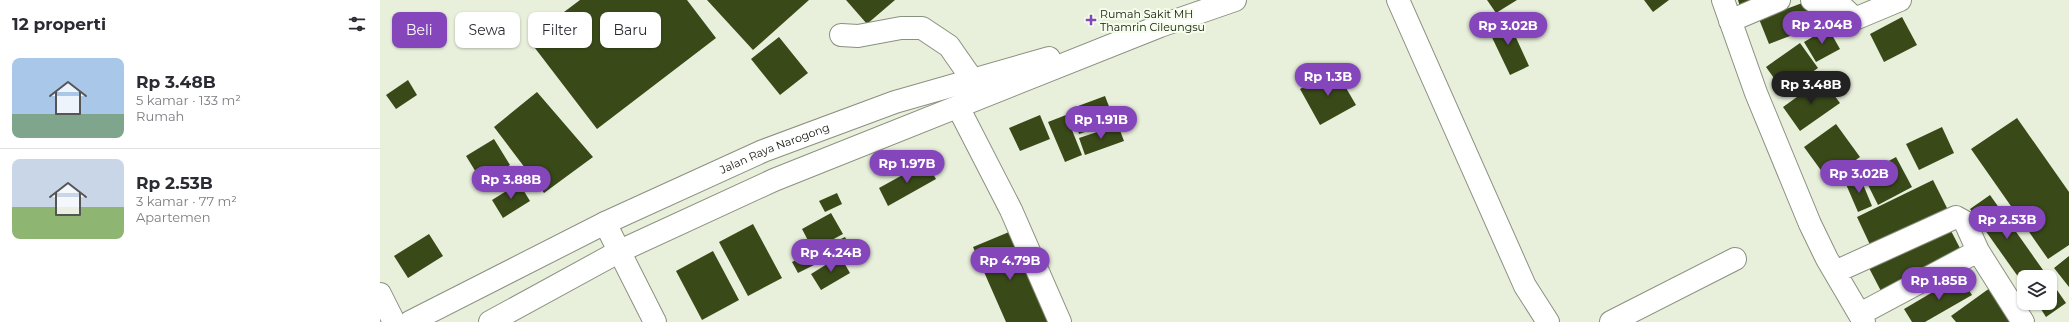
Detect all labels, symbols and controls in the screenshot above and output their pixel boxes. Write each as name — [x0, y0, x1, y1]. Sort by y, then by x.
place label: Rumah Sakit MH Thamrin Cileungsu — [1100, 7, 1205, 34]
pin: Rp 2.04B — [1781, 11, 1863, 45]
chip: Beli — [392, 12, 447, 48]
chip: Sewa — [455, 12, 520, 48]
chip: Filter — [528, 12, 592, 48]
chip: Baru — [600, 12, 661, 48]
pin: Rp 3.02B — [1467, 12, 1549, 46]
icon: filters — [346, 13, 368, 35]
text: 12 properti — [12, 14, 106, 34]
marker: Rumah Sakit MH Thamrin Cileungsu — [1085, 14, 1097, 26]
text: Rp 2.04B — [1792, 16, 1852, 32]
text: Rp 3.02B — [1478, 17, 1538, 33]
pin: Rp 1.3B — [1291, 63, 1365, 97]
text: Rp 1.3B — [1304, 68, 1352, 84]
pin: Rp 3.48B — [1770, 71, 1852, 105]
text: Rp 3.48B — [136, 72, 216, 92]
icon: home — [44, 74, 92, 122]
text: Rp 3.48B — [1781, 76, 1841, 92]
text: 5 kamar · 133 m² — [136, 92, 241, 108]
pin: Rp 1.91B — [1060, 106, 1142, 140]
text: Rumah — [136, 108, 184, 124]
text: Rp 1.91B — [1074, 111, 1128, 127]
street label: Jalan Raya Narogong — [716, 120, 831, 177]
pin: Rp 1.97B — [866, 150, 948, 184]
text: Rp 1.97B — [879, 155, 935, 171]
pin: Rp 3.02B — [1818, 160, 1900, 194]
text: Rp 3.02B — [1829, 165, 1889, 181]
pin: Rp 3.88B — [470, 166, 552, 200]
text: Rp 3.88B — [481, 171, 541, 187]
text: Rp 2.53B — [136, 173, 213, 193]
icon: home — [44, 175, 92, 223]
text: 3 kamar · 77 m² — [136, 193, 237, 209]
pin: Rp 2.53B — [1966, 206, 2048, 240]
text: Apartemen — [136, 209, 211, 225]
text: Rp 2.53B — [1978, 211, 2036, 227]
pin: Rp 4.24B — [790, 239, 872, 273]
text: Rp 4.24B — [800, 244, 862, 260]
pin: Rp 4.79B — [969, 247, 1051, 281]
text: Rp 4.79B — [980, 252, 1040, 268]
pin: Rp 1.85B — [1898, 267, 1980, 301]
map controls — [2017, 270, 2057, 310]
button: layers — [2017, 270, 2057, 310]
text: Rp 1.85B — [1910, 272, 1968, 288]

